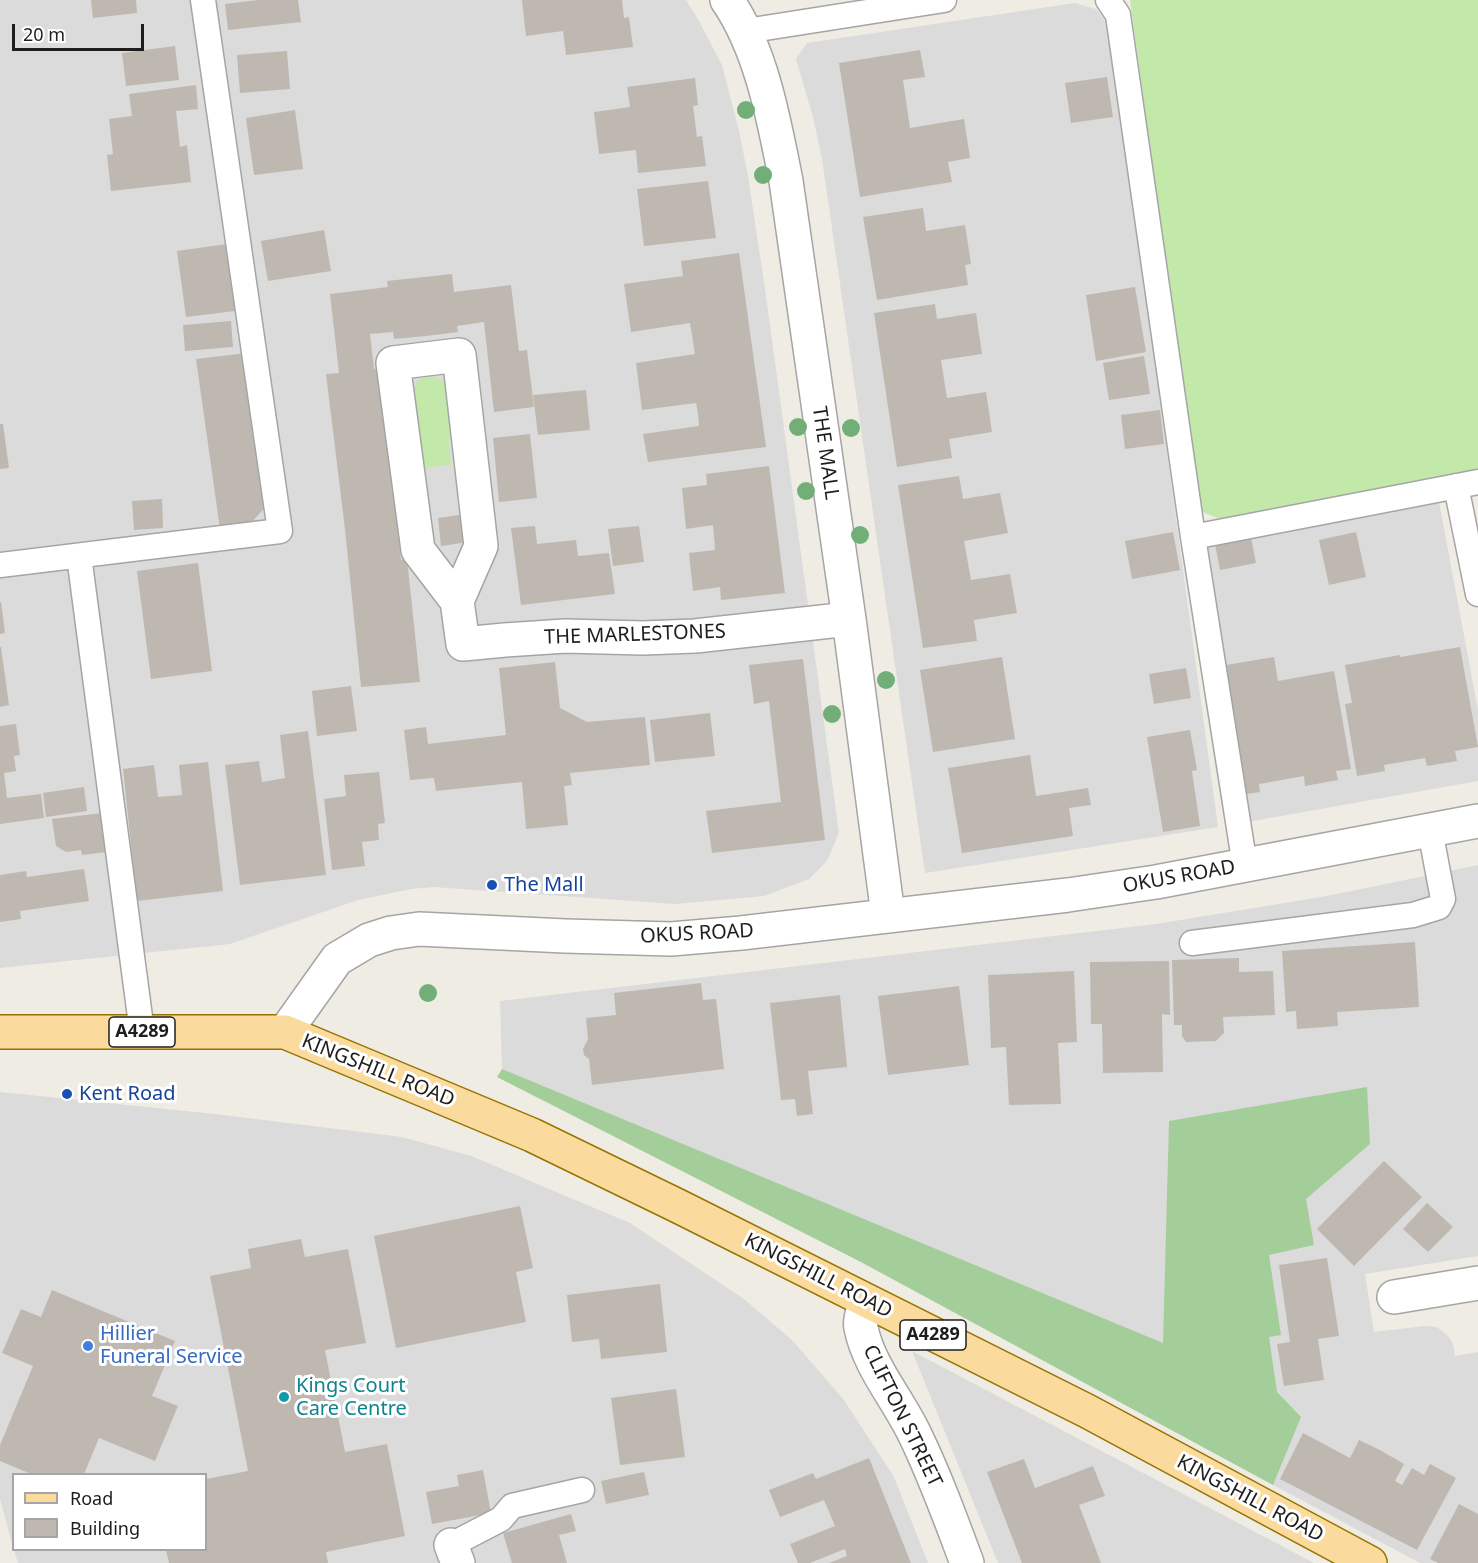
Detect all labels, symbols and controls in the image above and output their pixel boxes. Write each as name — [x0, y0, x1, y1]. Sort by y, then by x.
scale bar — [15, 12, 147, 50]
text: 20 m — [23, 22, 65, 46]
street label: THE MALL — [807, 405, 843, 501]
street label: THE MARLESTONES — [544, 620, 726, 650]
street label: OKUS ROAD — [1121, 855, 1237, 899]
place label: The Mall — [504, 873, 584, 897]
marker: The Mall — [485, 878, 499, 892]
street label: OKUS ROAD — [640, 919, 754, 949]
road number: A4289 — [109, 1017, 175, 1047]
street label: KINGSHILL ROAD — [298, 1029, 458, 1113]
place label: Kent Road — [79, 1082, 175, 1106]
marker: Kent Road — [60, 1087, 74, 1101]
street label: KINGSHILL ROAD — [740, 1228, 896, 1324]
road number: A4289 — [900, 1320, 966, 1350]
place label: Hillier Funeral Service — [100, 1322, 243, 1369]
marker: Hillier Funeral Service — [81, 1339, 95, 1353]
street label: CLIFTON STREET — [857, 1341, 947, 1491]
place label: Kings Court Care Centre — [296, 1374, 407, 1421]
marker: Kings Court Care Centre — [277, 1390, 291, 1404]
street label: KINGSHILL ROAD — [1173, 1450, 1327, 1548]
legend — [12, 1473, 207, 1551]
text: Road — [70, 1486, 113, 1510]
text: Building — [70, 1516, 140, 1540]

